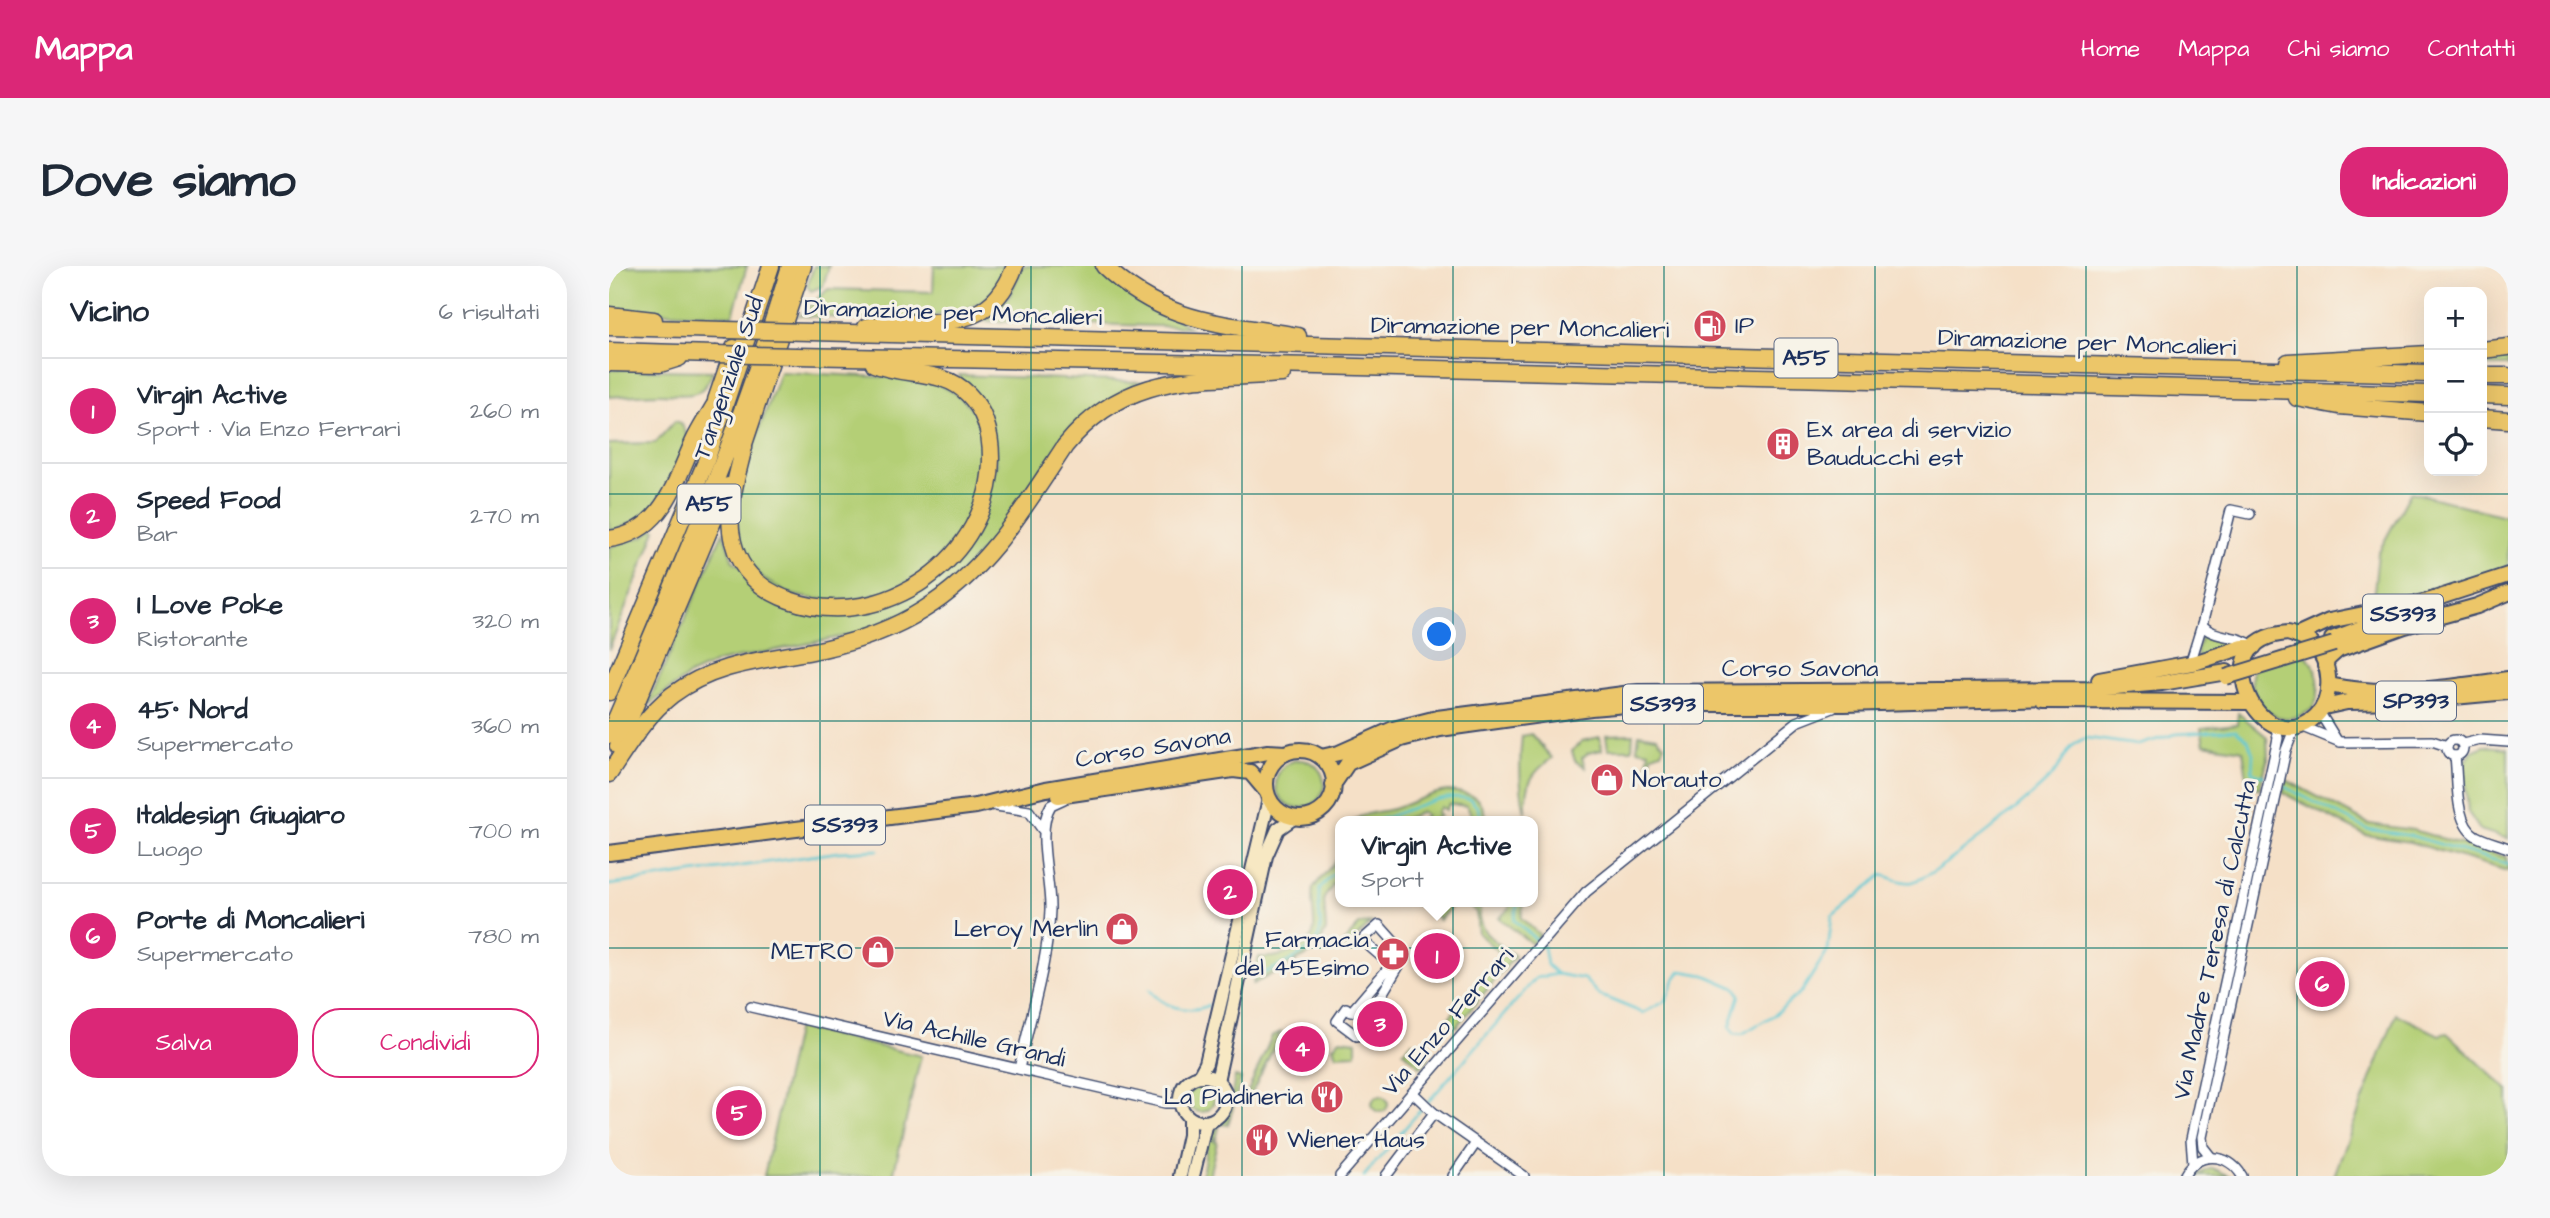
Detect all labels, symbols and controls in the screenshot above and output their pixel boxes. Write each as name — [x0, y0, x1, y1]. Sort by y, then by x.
text: Mappa — [35, 26, 133, 72]
text: Home — [2081, 32, 2140, 66]
text: Mappa — [2178, 32, 2249, 66]
text: Chi siamo — [2287, 32, 2390, 66]
text: Contatti — [2428, 32, 2515, 66]
button: Indicazioni — [2340, 147, 2508, 217]
text: Dove siamo — [42, 148, 296, 216]
map controls — [2424, 287, 2487, 476]
button: + — [2424, 287, 2487, 350]
text: Vicino — [70, 291, 149, 333]
street label: Diramazione per Moncalieri — [803, 291, 1103, 335]
street label: Tangenziale Sud — [685, 292, 774, 464]
text: 6 risultati — [439, 296, 539, 328]
fuel station icon: IP — [1691, 307, 1729, 345]
street label: Diramazione per Moncalieri — [1371, 308, 1670, 348]
place label: IP — [1735, 309, 1754, 343]
street label: Diramazione per Moncalieri — [1937, 321, 2237, 365]
road number: A55 — [1775, 338, 1837, 377]
button: − — [2424, 350, 2487, 413]
text: Virgin Active — [137, 377, 287, 413]
text: 1 — [92, 395, 94, 427]
text: 260 m — [470, 395, 539, 427]
text: Sport · Via Enzo Ferrari — [137, 413, 400, 445]
place label: Ex area di servizio Bauducchi est — [1807, 413, 2012, 475]
button: locate — [2424, 413, 2487, 476]
building icon: Ex area di servizio Bauducchi est — [1764, 425, 1802, 463]
text: Speed Food — [137, 482, 281, 518]
road number: A55 — [677, 484, 741, 524]
text: 2 — [86, 500, 100, 532]
text: 270 m — [470, 500, 539, 532]
text: Bar — [137, 518, 178, 550]
text: I Love Poke — [137, 587, 283, 623]
road number: SS393 — [2363, 594, 2443, 634]
text: 3 — [87, 605, 99, 637]
text: 320 m — [473, 605, 539, 637]
your location — [1422, 617, 1456, 651]
text: Ristorante — [137, 623, 248, 655]
street label: Corso Savona — [1722, 652, 1878, 686]
road number: SP393 — [2376, 682, 2456, 720]
road number: SS393 — [1623, 684, 1703, 724]
text: 45° Nord — [137, 692, 248, 728]
text: 4 — [85, 710, 101, 742]
text: 360 m — [471, 710, 539, 742]
street label: Corso Savona — [1073, 719, 1233, 777]
text: Supermercato — [137, 728, 293, 760]
shop icon: Norauto — [1588, 761, 1626, 799]
place label: Norauto — [1632, 763, 1722, 797]
street label: Via Madre Teresa di Calcutta — [2164, 777, 2266, 1103]
text: Italdesign Giugiaro — [137, 797, 345, 833]
road number: SS393 — [805, 806, 885, 845]
text: 5 — [85, 815, 101, 847]
text: 700 m — [469, 815, 539, 847]
popup — [1335, 816, 1538, 907]
text: Virgin Active — [1361, 828, 1512, 864]
text: Luogo — [137, 833, 202, 865]
text: Sport — [1361, 864, 1424, 896]
pin: 2 — [1207, 866, 1253, 918]
text: Porte di Moncalieri — [137, 902, 364, 938]
shop icon: Leroy Merlin — [1103, 910, 1141, 948]
place label: Leroy Merlin — [953, 912, 1098, 947]
text: 6 — [86, 920, 100, 952]
text: 780 m — [468, 920, 539, 952]
place label: Farmacia del 45Esimo — [1235, 923, 1370, 985]
pin: 1 — [1414, 930, 1460, 982]
shop icon: METRO — [859, 933, 897, 971]
place label: METRO — [771, 935, 853, 969]
pharmacy icon: Farmacia del 45Esimo — [1374, 935, 1412, 973]
text: Supermercato — [137, 938, 293, 970]
street label: Via Enzo Ferrari — [1374, 940, 1522, 1104]
pin: 6 — [2299, 958, 2345, 1010]
pin: 3 — [1357, 998, 1403, 1050]
street label: Via Achille Grandi — [879, 1001, 1069, 1077]
button: Salva — [70, 1008, 298, 1078]
button: Condividi — [312, 1008, 539, 1078]
pin: 4 — [1279, 1023, 1325, 1075]
restaurant icon: La Piadineria — [1308, 1078, 1346, 1116]
place label: La Piadineria — [1163, 1080, 1303, 1114]
pin: 5 — [716, 1087, 762, 1139]
restaurant icon: Wiener Haus — [1243, 1121, 1281, 1159]
place label: Wiener Haus — [1287, 1123, 1425, 1157]

